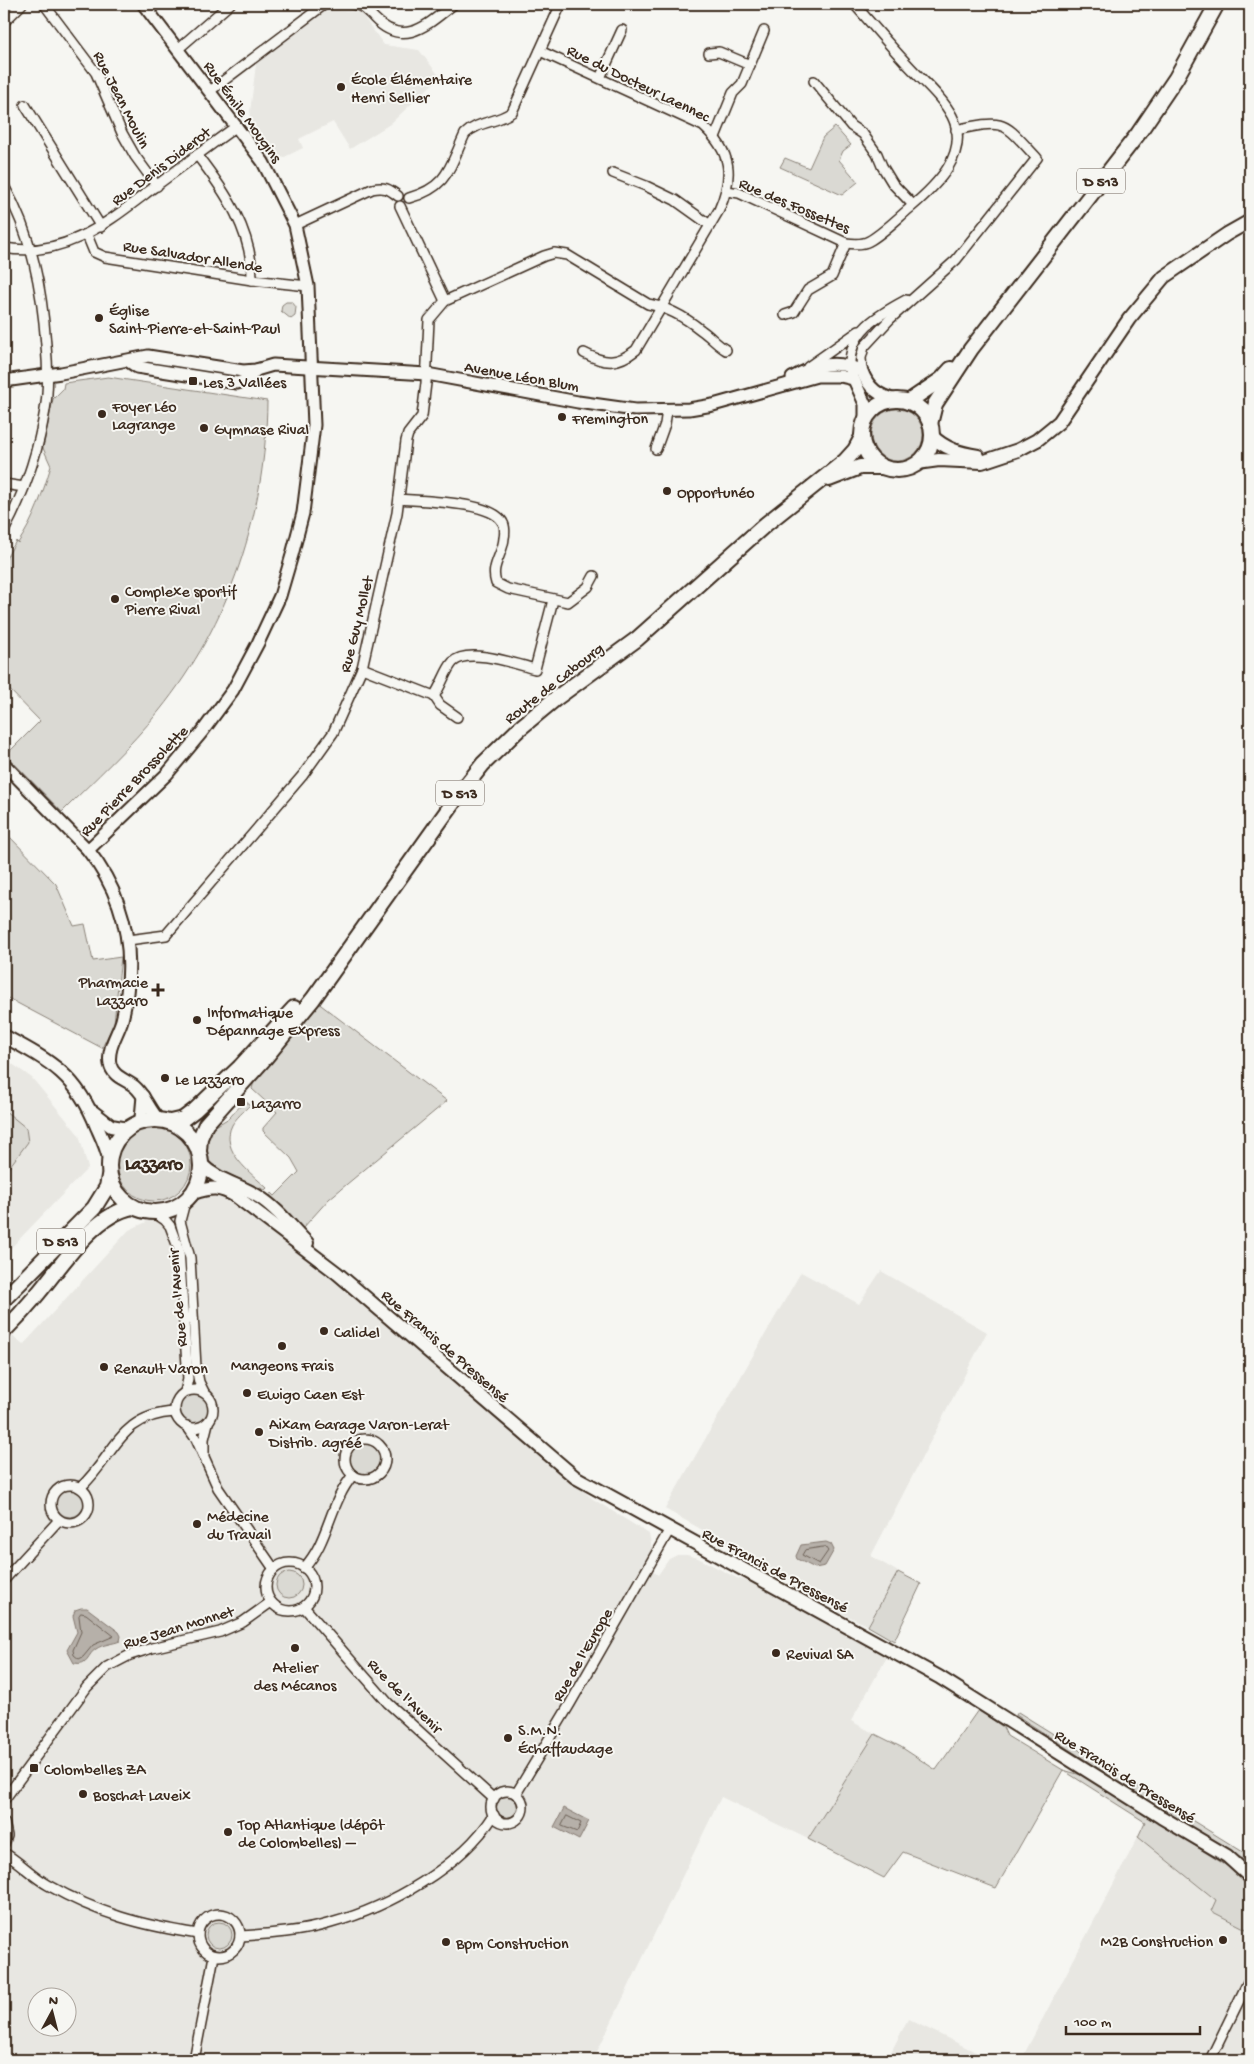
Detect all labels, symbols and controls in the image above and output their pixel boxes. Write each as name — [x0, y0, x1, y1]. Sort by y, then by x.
street label: Rue du Docteur Laennec — [563, 42, 712, 128]
street label: Rue Jean Moulin — [87, 49, 153, 153]
street label: Rue Émile Mougins — [198, 58, 285, 169]
place label: École Élémentaire Henri Sellier — [351, 72, 473, 109]
marker: École Élémentaire Henri Sellier — [335, 81, 347, 93]
street label: Rue Denis Diderot — [109, 123, 217, 211]
road number: D 513 — [1077, 168, 1125, 194]
street label: Rue des Fossettes — [735, 175, 853, 240]
street label: Rue Salvador Allende — [121, 238, 264, 279]
place label: Église Saint-Pierre-et-Saint-Paul — [109, 303, 281, 340]
marker: Église Saint-Pierre-et-Saint-Paul — [93, 312, 105, 324]
street label: Avenue Léon Blum — [462, 359, 581, 398]
marker: Les 3 Vallées — [187, 375, 199, 387]
place label: Les 3 Vallées — [203, 375, 287, 394]
place label: Foyer Léo Lagrange — [111, 399, 177, 436]
marker: Foyer Léo Lagrange — [96, 408, 108, 420]
marker: Fremington — [556, 411, 568, 423]
place label: Fremington — [571, 411, 648, 430]
marker: Gymnase Rival — [198, 422, 210, 434]
place label: Gymnase Rival — [214, 422, 309, 441]
marker: Opportunéo — [661, 485, 673, 497]
place label: Opportunéo — [677, 485, 755, 504]
street label: Rue Guy Mollet — [337, 573, 380, 675]
place label: Complexe sportif Pierre Rival — [124, 584, 237, 621]
marker: Complexe sportif Pierre Rival — [109, 593, 121, 605]
street label: Route de Cabourg — [502, 640, 609, 729]
street label: Rue Pierre Brossolette — [78, 722, 194, 842]
road number: D 513 — [436, 780, 484, 806]
place label: Pharmacie Lazzaro — [78, 975, 149, 1012]
marker: Pharmacie Lazzaro — [152, 984, 164, 996]
place label: Informatique Dépannage Express — [206, 1005, 341, 1042]
marker: Informatique Dépannage Express — [191, 1014, 203, 1026]
marker: Le Lazzaro — [159, 1072, 171, 1084]
place label: Le Lazzaro — [175, 1072, 245, 1091]
marker: Lazarro — [235, 1096, 247, 1108]
place label: Lazarro — [251, 1096, 301, 1115]
district label: Lazzaro — [125, 1155, 184, 1176]
road number: D 513 — [37, 1228, 85, 1254]
street label: Rue de l'Avenir — [166, 1247, 193, 1348]
street label: Rue Francis de Pressensé — [376, 1287, 512, 1409]
marker: Calidel — [318, 1325, 330, 1337]
place label: Calidel — [334, 1325, 380, 1344]
marker: Mangeons Frais — [276, 1340, 288, 1352]
place label: Mangeons Frais — [231, 1358, 334, 1377]
marker: Renault Varon — [98, 1361, 110, 1373]
place label: Renault Varon — [114, 1361, 208, 1380]
marker: Ewigo Caen Est — [241, 1387, 253, 1399]
place label: Ewigo Caen Est — [257, 1387, 365, 1406]
place label: Aixam Garage Varon-Lerat Distrib. agréé — [268, 1417, 450, 1454]
marker: Aixam Garage Varon-Lerat Distrib. agréé — [253, 1426, 265, 1438]
place label: Médecine du Travail — [207, 1509, 271, 1546]
marker: Médecine du Travail — [191, 1518, 203, 1530]
street label: Rue Francis de Pressensé — [698, 1525, 851, 1619]
street label: Rue Jean Monnet — [122, 1603, 238, 1655]
street label: Rue de l'Europe — [550, 1605, 619, 1706]
marker: Atelier des Mécanos — [289, 1642, 301, 1654]
marker: Revival SA — [770, 1647, 782, 1659]
place label: Revival SA — [786, 1647, 855, 1666]
street label: Rue de l'Avenir — [362, 1656, 446, 1740]
place label: Atelier des Mécanos — [254, 1660, 338, 1697]
place label: S.M.N. Échaffaudage — [518, 1723, 613, 1760]
street label: Rue Francis de Pressensé — [1050, 1727, 1199, 1830]
marker: S.M.N. Échaffaudage — [502, 1732, 514, 1744]
marker: Colombelles ZA — [28, 1762, 40, 1774]
place label: Colombelles ZA — [44, 1762, 147, 1781]
marker: Boschat Laveix — [77, 1788, 89, 1800]
place label: Boschat Laveix — [92, 1788, 191, 1807]
place label: Top Atlantique (dépôt de Colombelles) – — [237, 1817, 386, 1854]
marker: Top Atlantique (dépôt de Colombelles) – — [222, 1826, 234, 1838]
place label: M2B Construction — [1101, 1934, 1213, 1953]
marker: M2B Construction — [1217, 1934, 1229, 1946]
marker: Bpm Construction — [440, 1936, 452, 1948]
place label: Bpm Construction — [455, 1936, 569, 1955]
north arrow — [28, 1986, 78, 2036]
text: N — [48, 1993, 59, 2011]
scale bar — [1066, 2004, 1200, 2036]
text: 100 m — [1073, 2014, 1112, 2032]

